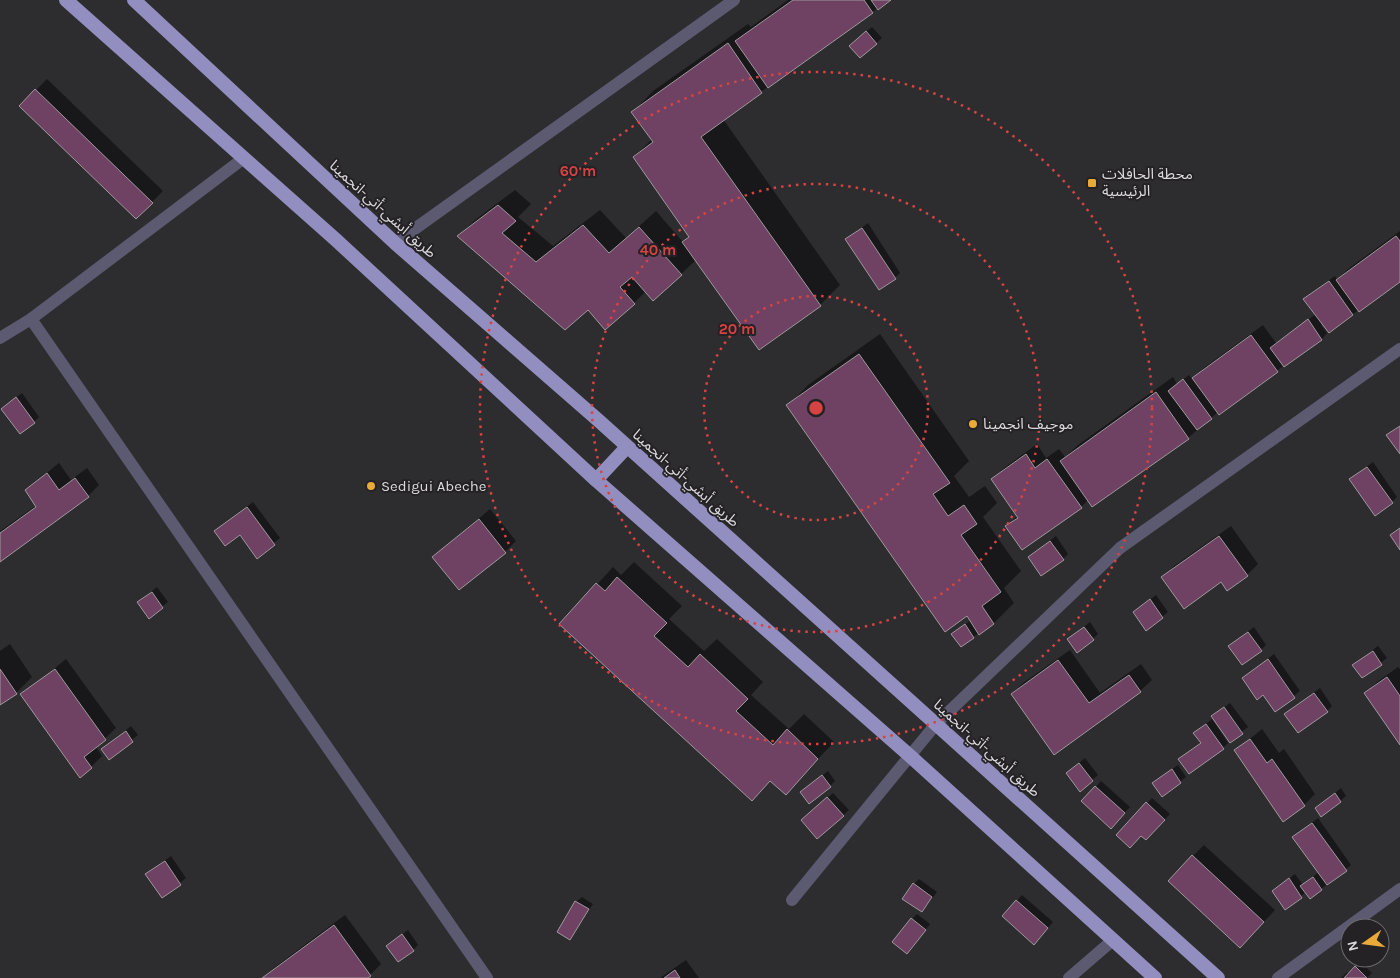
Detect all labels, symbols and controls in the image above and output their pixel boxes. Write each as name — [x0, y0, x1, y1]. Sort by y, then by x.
street label: طريق أبشي-أتي-انجمينا — [324, 156, 440, 264]
text: 60 m — [560, 162, 596, 180]
place label: محطة الحافلات الرئيسية — [1102, 165, 1193, 200]
marker: محطة الحافلات الرئيسية — [1086, 177, 1098, 189]
text: 40 m — [640, 241, 676, 259]
text: 20 m — [719, 320, 755, 338]
centre of rings — [807, 399, 825, 417]
place label: موجيف انجمينا — [983, 415, 1073, 433]
marker: موجيف انجمينا — [967, 418, 979, 430]
street label: طريق أبشي-أتي-انجمينا — [627, 425, 743, 533]
place label: Sedigui Abeche — [381, 477, 486, 495]
marker: Sedigui Abeche — [365, 480, 377, 492]
street label: طريق أبشي-أتي-انجمينا — [928, 695, 1044, 803]
north arrow — [1340, 918, 1390, 968]
text: N — [1343, 939, 1362, 953]

